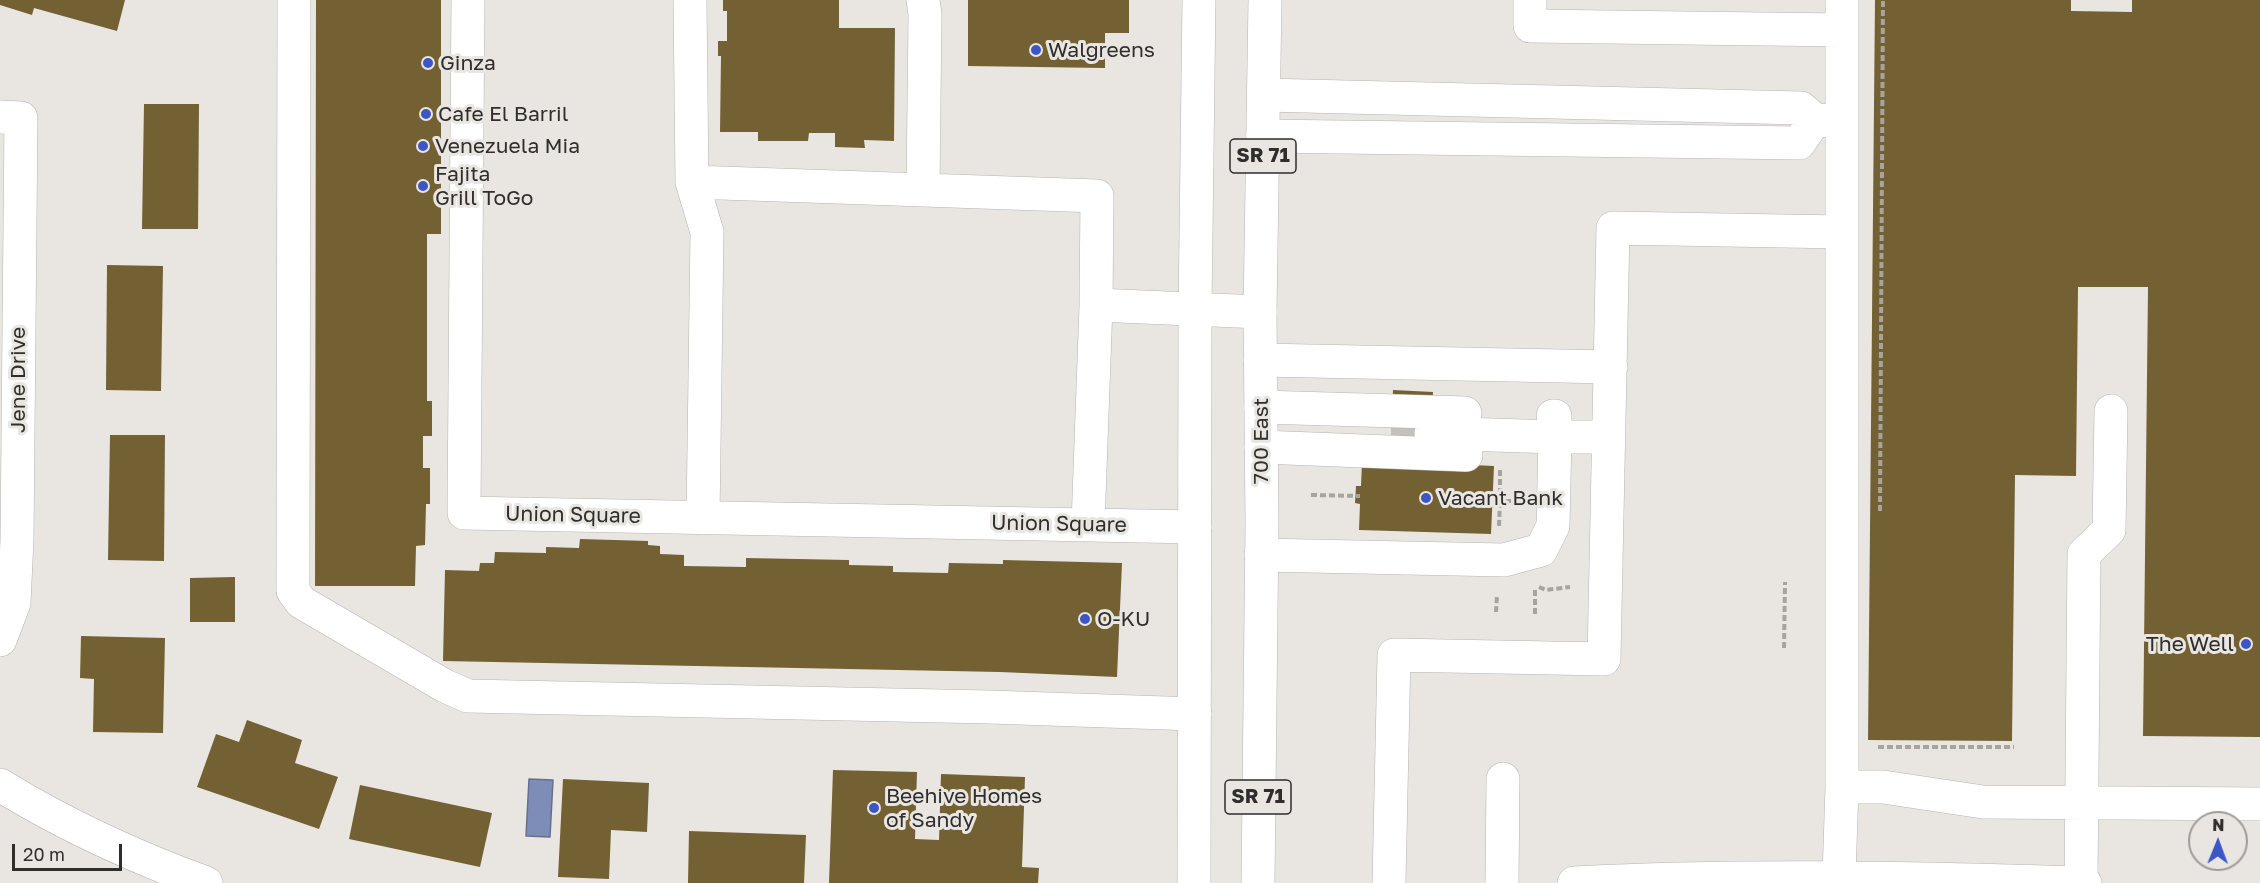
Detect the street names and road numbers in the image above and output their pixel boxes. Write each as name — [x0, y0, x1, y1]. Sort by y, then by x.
road number: SR 71 — [1230, 139, 1296, 173]
street label: Jene Drive — [5, 327, 31, 433]
street label: 700 East — [1248, 398, 1274, 484]
street label: Union Square — [505, 501, 641, 529]
street label: Union Square — [991, 510, 1127, 538]
road number: SR 71 — [1225, 780, 1291, 814]

